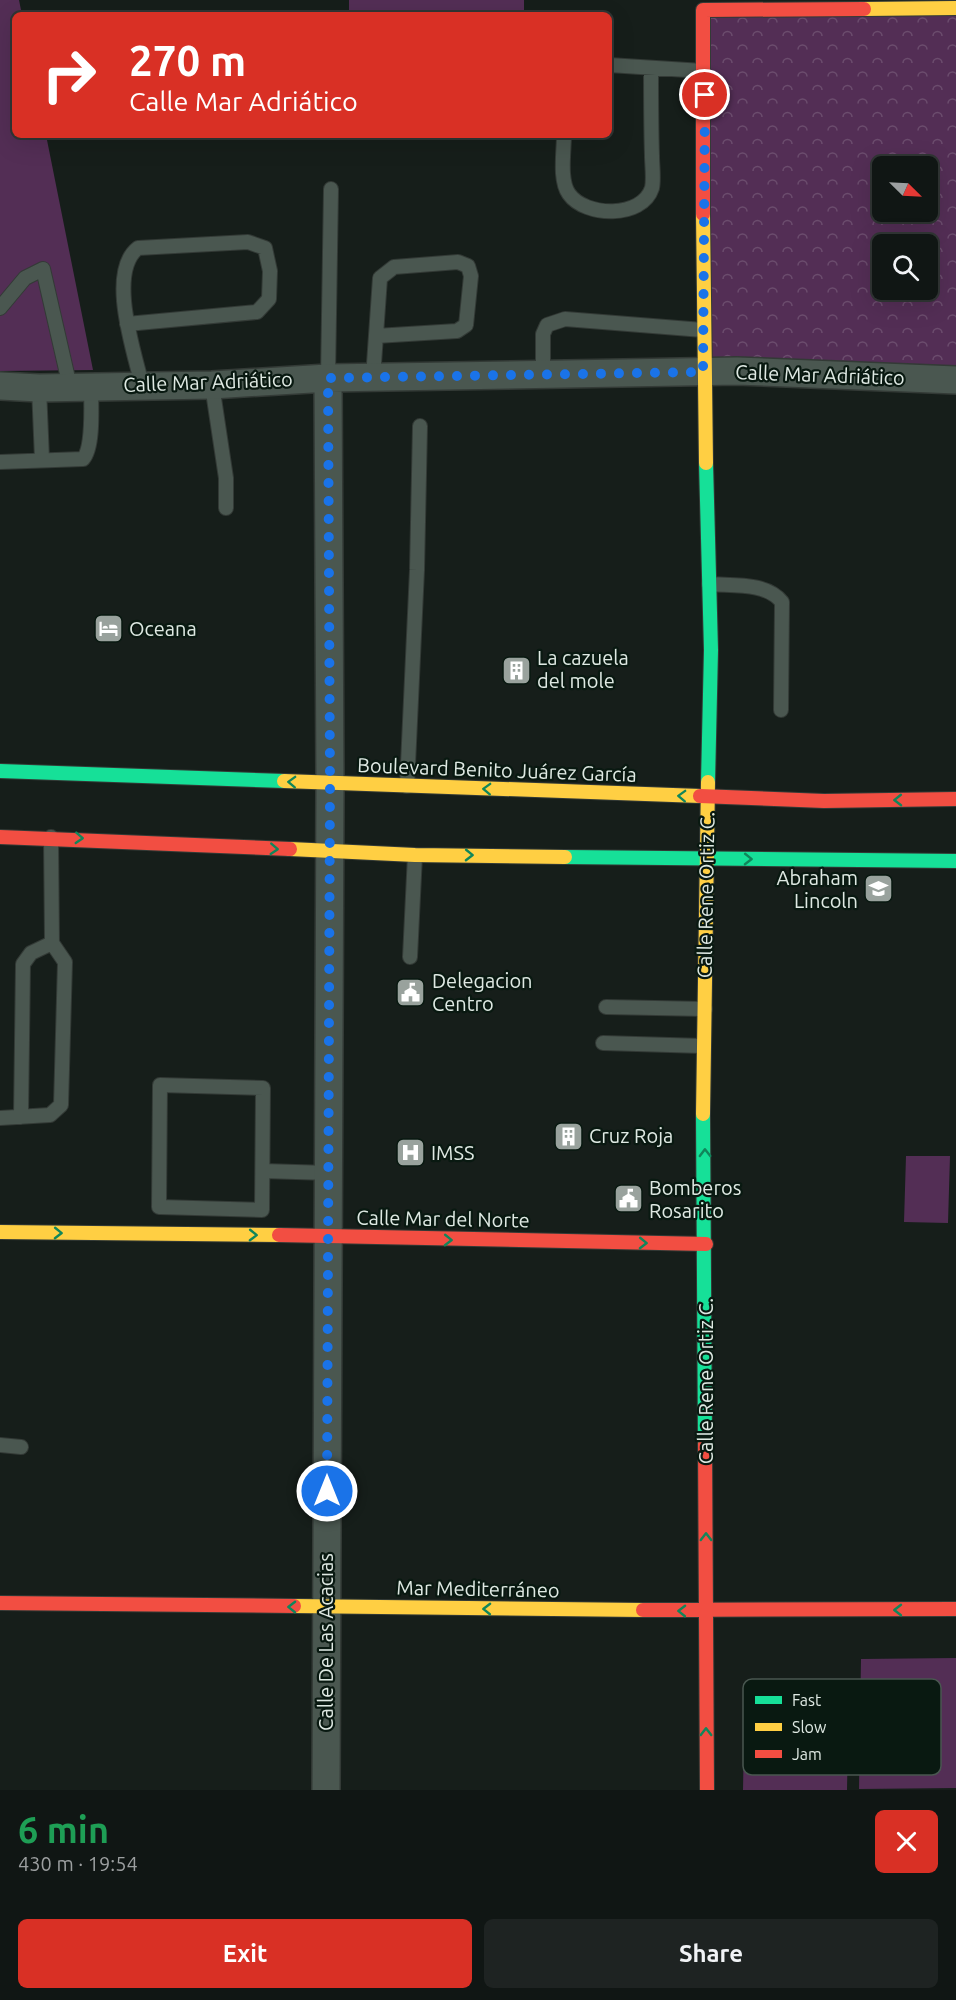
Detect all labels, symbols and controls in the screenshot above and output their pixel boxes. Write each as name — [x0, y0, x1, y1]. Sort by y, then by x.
icon: right — [30, 36, 108, 114]
text: 270 m — [129, 37, 246, 84]
pin — [679, 69, 730, 120]
icon: arrive — [688, 78, 721, 111]
text: Calle Mar Adriático — [129, 86, 358, 116]
north arrow — [872, 156, 938, 222]
map controls — [872, 156, 938, 300]
button: search — [872, 234, 938, 300]
street label: Calle Mar Adriático — [735, 360, 905, 389]
street label: Calle Mar Adriático — [123, 367, 293, 396]
hotel icon: Oceana — [92, 613, 124, 645]
place label: Oceana — [129, 617, 197, 640]
place label: La cazuela del mole — [537, 646, 629, 692]
building icon: La cazuela del mole — [500, 654, 532, 686]
street label: Boulevard Benito Juárez García — [357, 753, 637, 786]
one-way arrow — [287, 776, 296, 788]
one-way arrow — [482, 783, 491, 795]
one-way arrow — [677, 789, 686, 802]
one-way arrow — [893, 794, 902, 806]
street label: Calle Rene Ortiz C. — [693, 812, 718, 978]
one-way arrow — [75, 832, 84, 845]
one-way arrow — [270, 842, 279, 855]
one-way arrow — [465, 849, 474, 862]
one-way arrow — [744, 853, 753, 865]
place label: Abraham Lincoln — [777, 866, 858, 912]
school or university icon: Abraham Lincoln — [863, 873, 895, 905]
place label: Delegacion Centro — [432, 969, 533, 1015]
public building icon: Delegacion Centro — [395, 976, 427, 1008]
building icon: Cruz Roja — [552, 1120, 584, 1152]
place label: Cruz Roja — [589, 1124, 673, 1147]
hospital icon: IMSS — [394, 1137, 426, 1169]
place label: IMSS — [431, 1141, 474, 1164]
one-way arrow — [698, 1148, 711, 1157]
place label: Bomberos Rosarito — [649, 1176, 741, 1222]
public building icon: Bomberos Rosarito — [612, 1183, 644, 1215]
street label: Calle Mar del Norte — [356, 1205, 530, 1232]
one-way arrow — [54, 1227, 63, 1239]
one-way arrow — [249, 1229, 258, 1241]
one-way arrow — [444, 1233, 453, 1246]
one-way arrow — [639, 1237, 648, 1249]
street label: Calle Rene Ortiz C. — [694, 1298, 717, 1464]
position arrow — [295, 1459, 359, 1523]
one-way arrow — [700, 1532, 712, 1541]
street label: Calle De Las Acacias — [314, 1553, 337, 1731]
street label: Mar Mediterráneo — [396, 1576, 560, 1601]
one-way arrow — [287, 1601, 296, 1613]
one-way arrow — [482, 1603, 491, 1615]
one-way arrow — [893, 1604, 902, 1616]
one-way arrow — [677, 1605, 686, 1617]
legend — [743, 1679, 941, 1775]
text: Fast — [792, 1691, 822, 1709]
text: Slow — [792, 1718, 827, 1736]
one-way arrow — [700, 1727, 712, 1736]
text: Jam — [792, 1745, 822, 1763]
text: 6 min — [18, 1809, 109, 1850]
button: close — [875, 1810, 938, 1873]
text: 430 m · 19:54 — [18, 1852, 138, 1875]
button: Exit — [18, 1919, 472, 1988]
button: Share — [484, 1919, 938, 1988]

